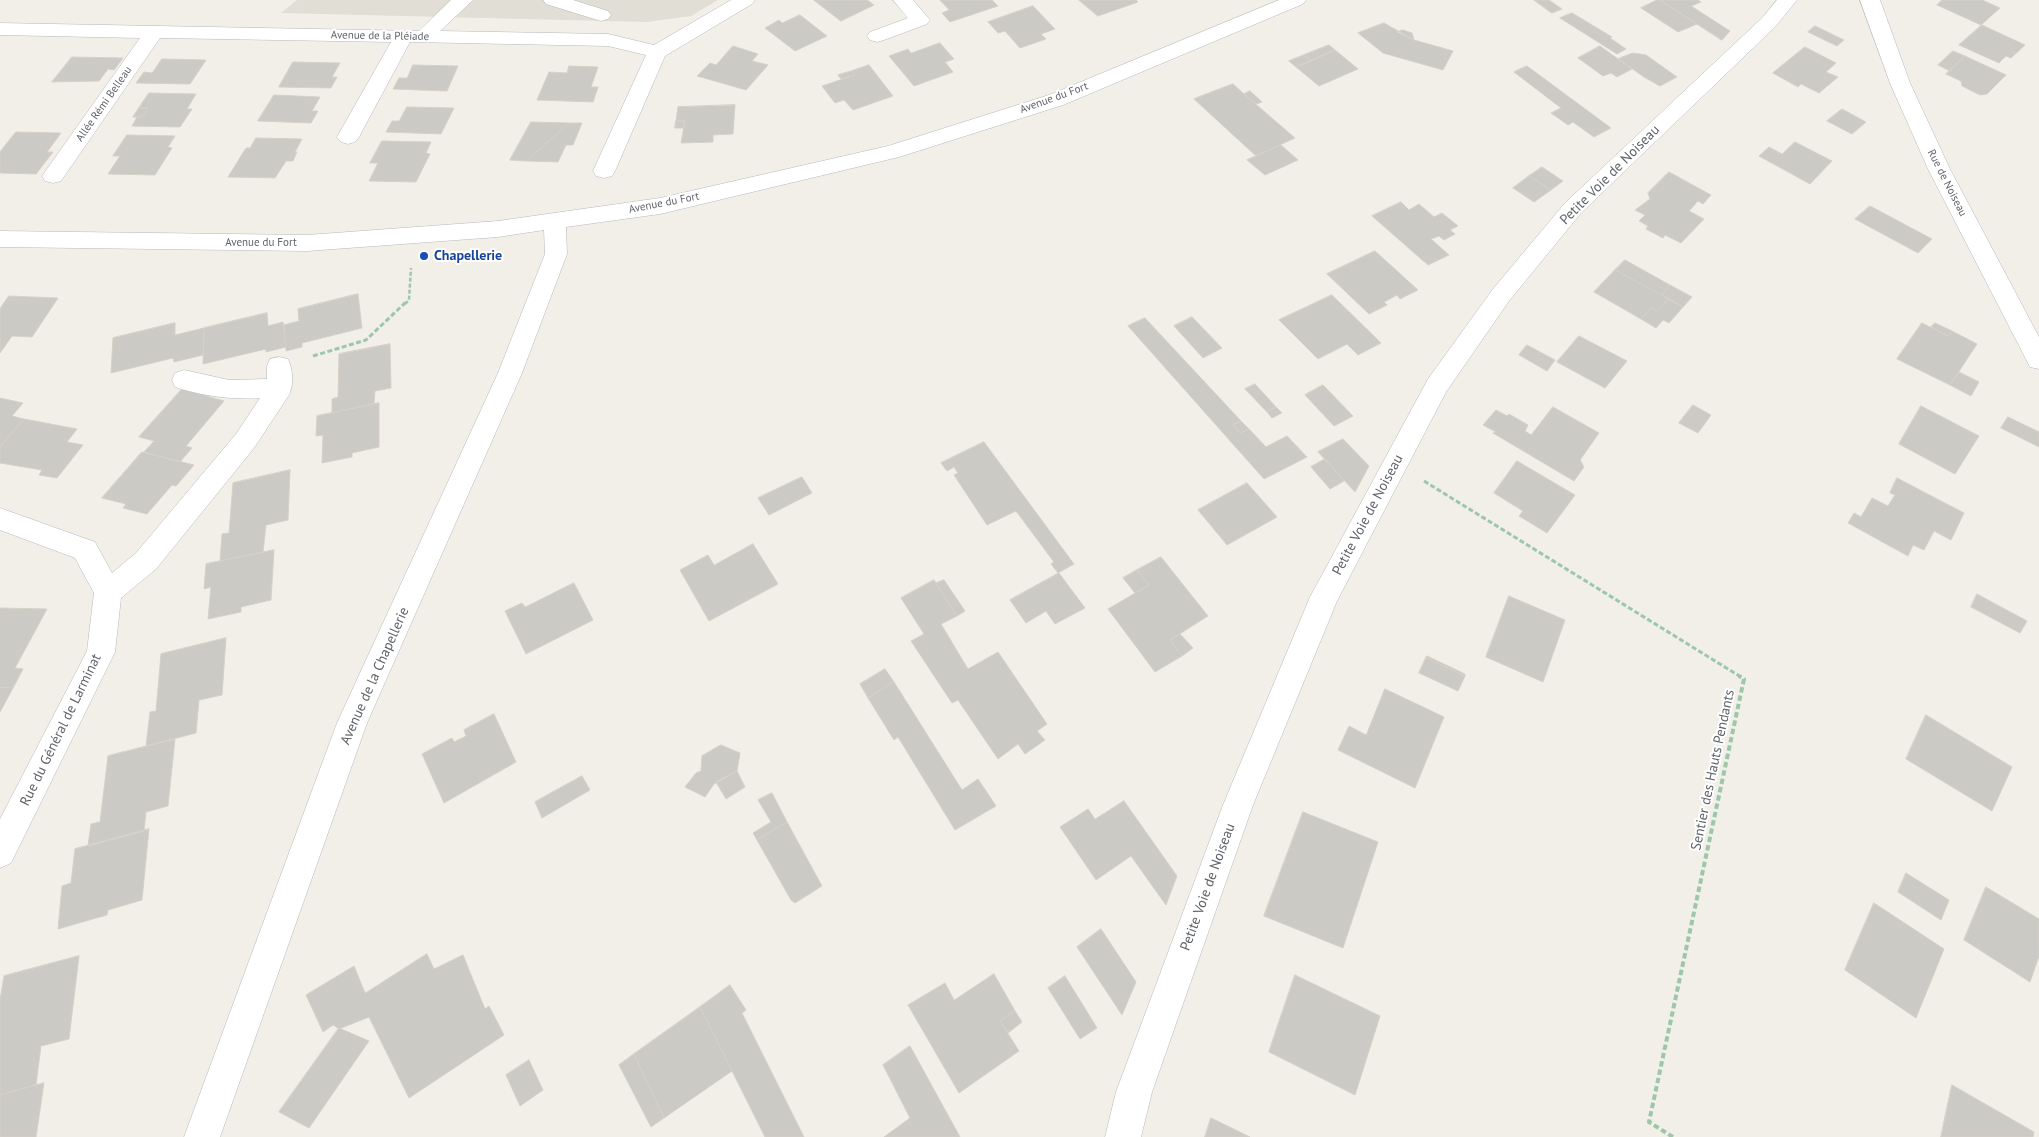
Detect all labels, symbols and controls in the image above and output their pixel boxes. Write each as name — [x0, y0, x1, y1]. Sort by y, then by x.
street label: Avenue de la Pléiade — [331, 29, 429, 43]
street label: Allée Rémi Belleau — [73, 64, 135, 144]
street label: Avenue du Fort — [1018, 80, 1090, 116]
street label: Petite Voie de Noiseau — [1557, 122, 1663, 228]
street label: Rue de Noiseau — [1925, 147, 1969, 219]
street label: Avenue du Fort — [628, 190, 700, 216]
street label: Avenue du Fort — [225, 236, 297, 250]
place label: Chapellerie — [434, 248, 502, 264]
marker: Chapellerie — [418, 250, 430, 262]
street label: Petite Voie de Noiseau — [1329, 452, 1407, 578]
street label: Avenue de la Chapellerie — [337, 605, 413, 747]
street label: Rue du Général de Larminat — [17, 651, 105, 809]
street label: Sentier des Hauts Pendants — [1688, 688, 1738, 852]
street label: Petite Voie de Noiseau — [1177, 821, 1239, 953]

